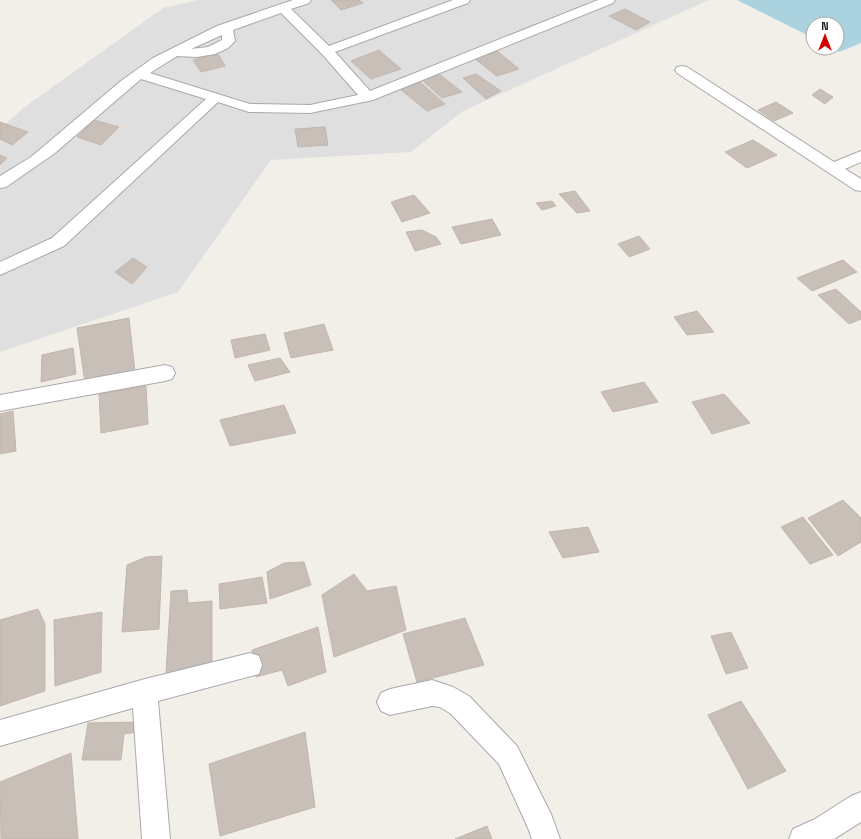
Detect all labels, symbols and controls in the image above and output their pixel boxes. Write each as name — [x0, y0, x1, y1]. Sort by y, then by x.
north arrow — [805, 16, 845, 56]
text: N — [821, 19, 829, 33]

